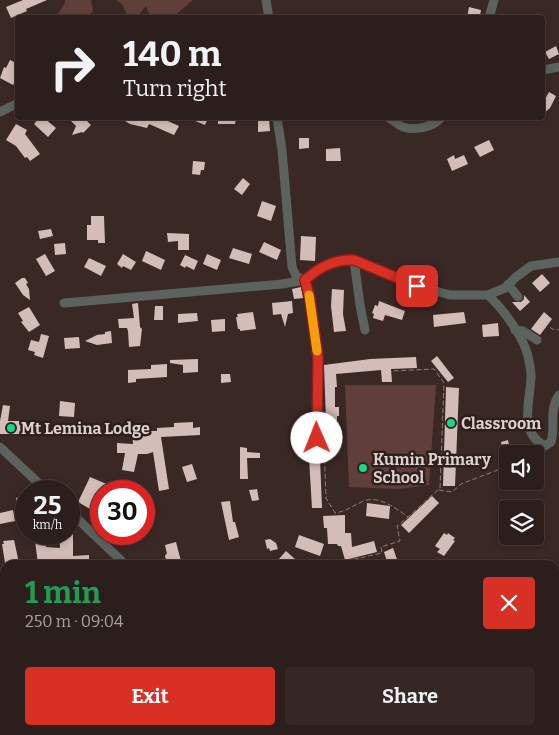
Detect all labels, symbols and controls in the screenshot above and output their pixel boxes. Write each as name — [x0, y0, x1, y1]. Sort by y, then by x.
text: 140 m — [123, 33, 221, 75]
icon: right — [40, 35, 105, 100]
text: Turn right — [123, 75, 226, 102]
pin — [396, 265, 438, 307]
icon: arrive — [403, 272, 431, 300]
position arrow — [290, 411, 342, 463]
place label: Classroom — [461, 414, 542, 433]
marker: Classroom — [445, 417, 457, 429]
place label: Mt Lemina Lodge — [21, 419, 150, 438]
marker: Mt Lemina Lodge — [5, 422, 17, 434]
map controls — [499, 445, 544, 545]
button: sound — [499, 445, 544, 490]
place label: Kumin Primary School — [373, 450, 491, 487]
marker: Kumin Primary School — [357, 462, 369, 474]
speed limit sign: 30 — [90, 480, 155, 545]
text: 25 — [34, 491, 61, 521]
button: layers — [499, 500, 544, 545]
text: km/h — [33, 518, 62, 532]
text: 1 min — [25, 575, 101, 611]
button: close — [483, 577, 535, 629]
text: 250 m · 09:04 — [25, 612, 123, 631]
button: Exit — [25, 667, 275, 725]
button: Share — [285, 667, 535, 725]

